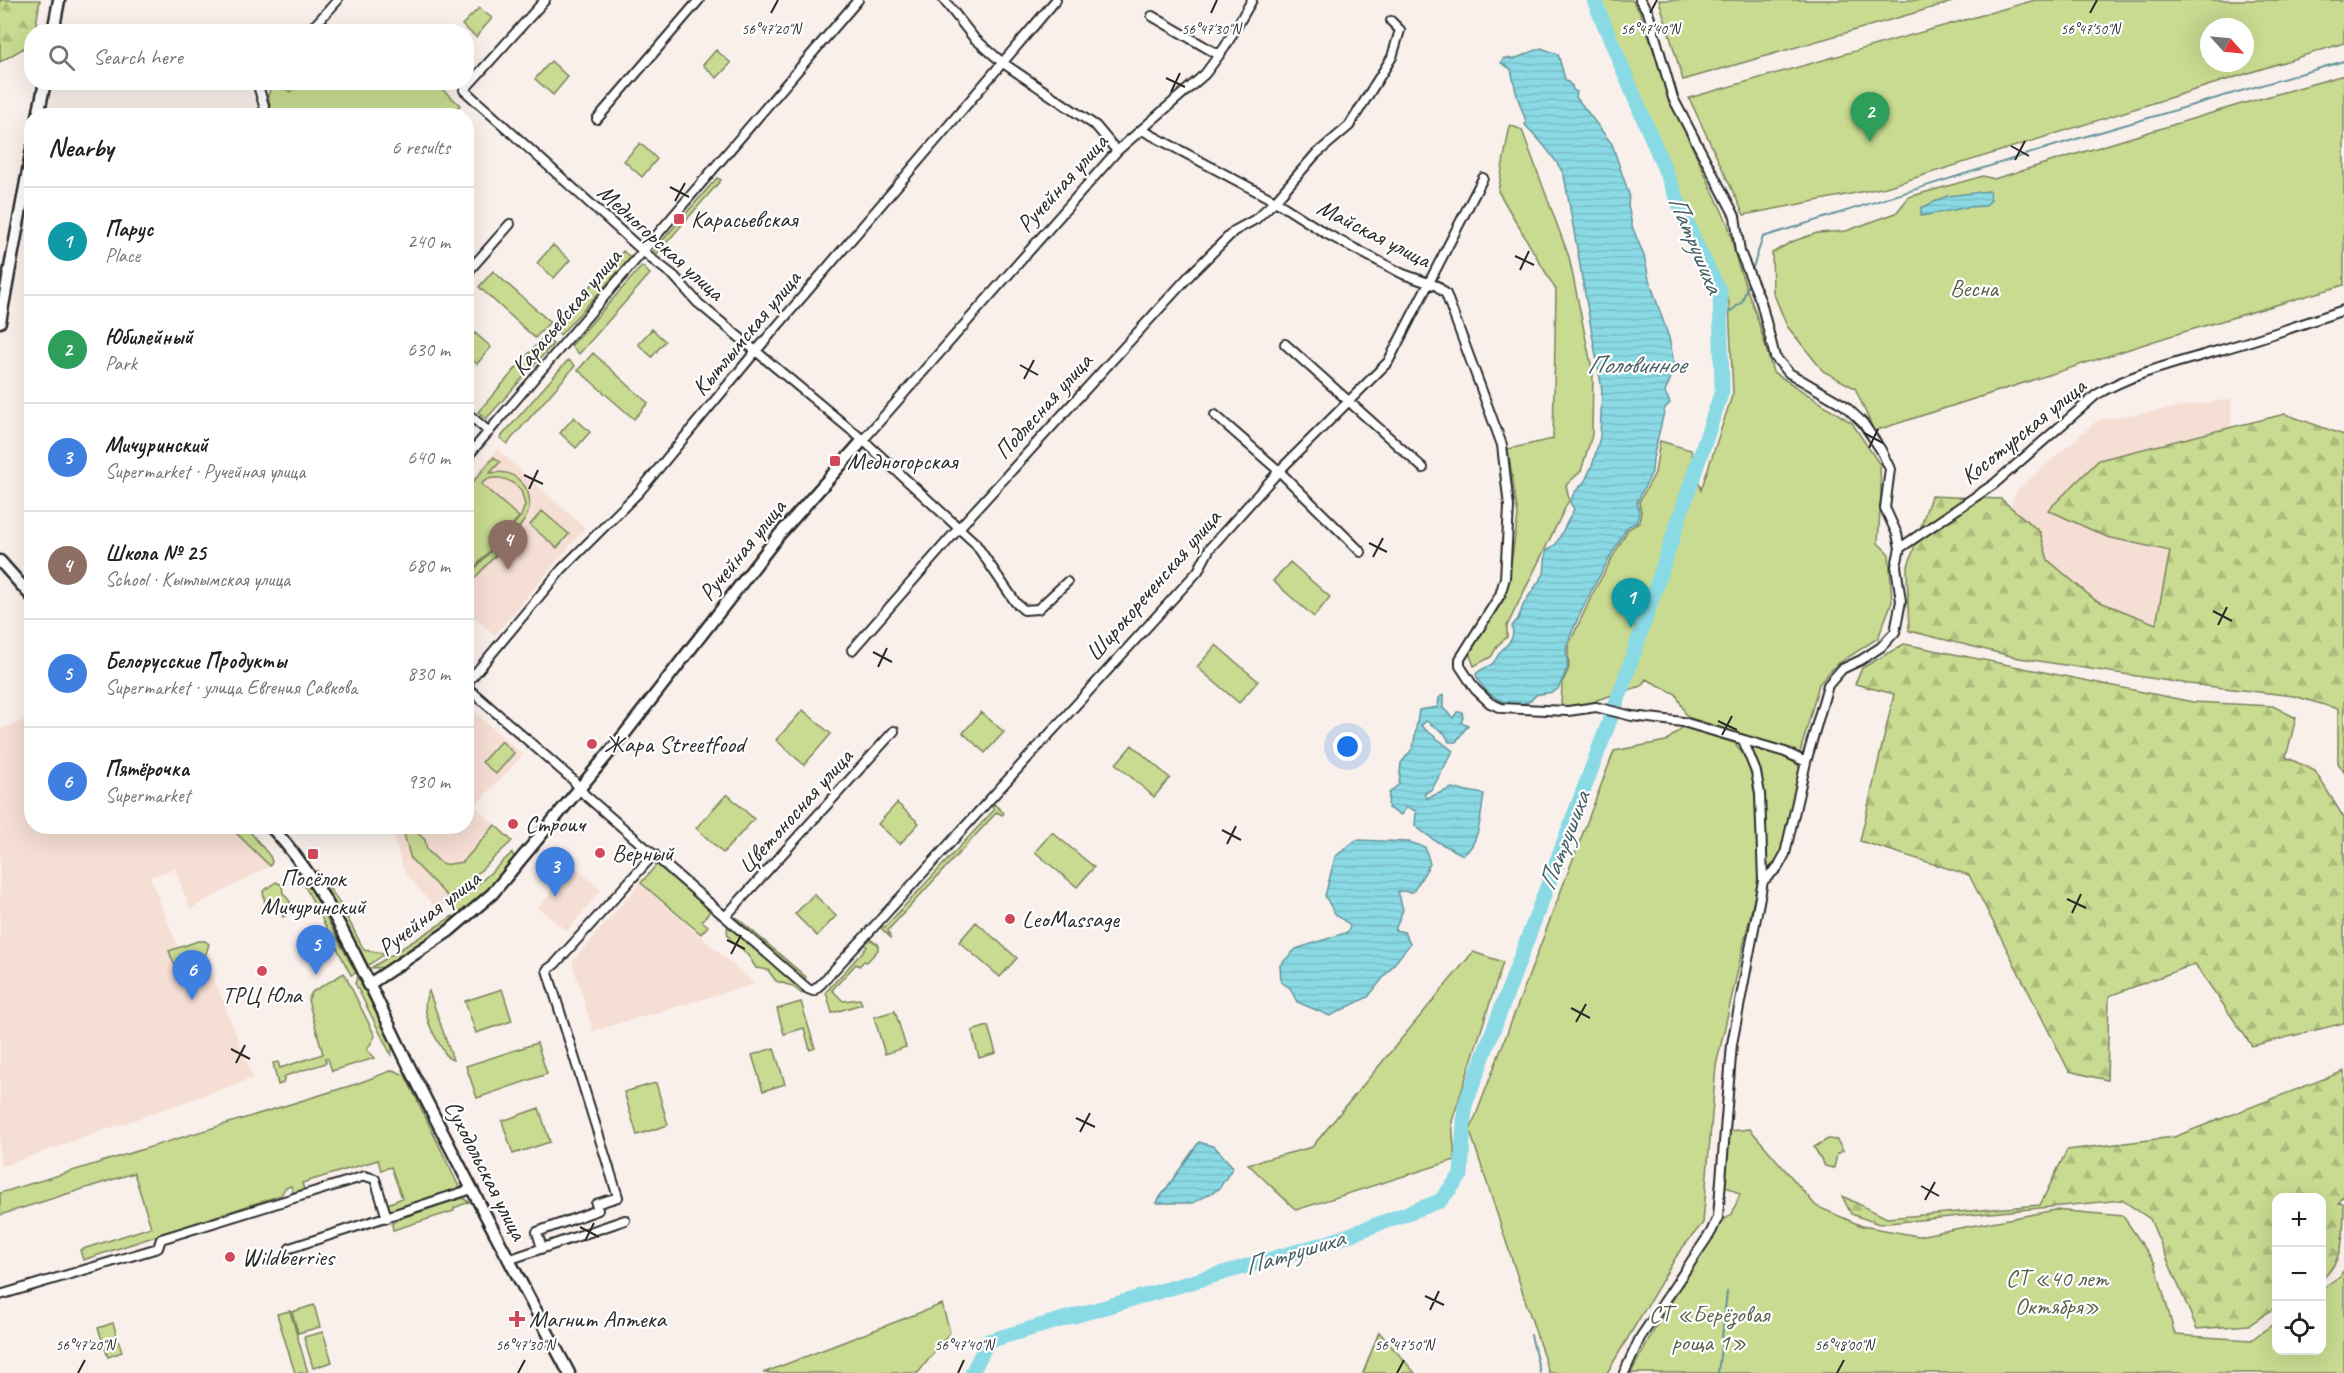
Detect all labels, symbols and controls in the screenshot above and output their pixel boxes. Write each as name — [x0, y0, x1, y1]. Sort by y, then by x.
north arrow — [2200, 18, 2254, 72]
text: 56°47'20"N — [741, 20, 804, 39]
text: 56°47'30"N — [1181, 20, 1244, 39]
text: 56°47'40"N — [1620, 20, 1683, 39]
text: 56°47'50"N — [2060, 20, 2123, 39]
search box — [24, 24, 474, 90]
icon: search — [45, 41, 78, 74]
text: Search here — [93, 43, 183, 71]
pin: 2 — [1850, 92, 1890, 142]
street label: Ручейная улица — [1010, 126, 1115, 238]
text: Nearby — [48, 131, 113, 164]
text: 6 results — [391, 135, 450, 160]
street label: Медногорская улица — [591, 177, 732, 308]
water label: Патрушиха — [1661, 190, 1732, 300]
street label: Майская улица — [1312, 192, 1437, 275]
place label: Карасьевская — [691, 204, 799, 234]
marker: Карасьевская — [672, 212, 686, 226]
text: Парус — [105, 215, 153, 243]
text: 1 — [63, 229, 72, 254]
text: 240 m — [407, 229, 450, 254]
street label: Карасьевская улица — [504, 241, 629, 382]
text: Place — [105, 243, 140, 268]
street label: Кытлымская улица — [685, 263, 808, 402]
park label: Весна — [1950, 273, 1999, 303]
text: Юбилейный — [105, 323, 193, 351]
text: 2 — [63, 337, 72, 362]
text: 630 m — [407, 337, 450, 362]
street label: Подлесная улица — [987, 345, 1100, 465]
water label: Половинное — [1587, 348, 1689, 381]
text: Park — [105, 351, 137, 376]
street label: Косотурская улица — [1954, 370, 2093, 491]
text: Мичуринский — [105, 431, 208, 459]
text: 3 — [63, 445, 72, 470]
text: 640 m — [407, 445, 450, 470]
place label: Медногорская — [847, 446, 959, 476]
marker: Медногорская — [828, 454, 842, 468]
text: Supermarket · Ручейная улица — [105, 459, 305, 484]
street label: Ручейная улица — [692, 492, 793, 607]
street label: Широкореченская улица — [1079, 502, 1228, 667]
pin: 4 — [488, 520, 528, 570]
text: Школа № 25 — [105, 539, 206, 567]
text: 4 — [63, 553, 72, 578]
text: 680 m — [407, 553, 450, 578]
text: School · Кытлымская улица — [105, 567, 290, 592]
pin: 1 — [1612, 578, 1650, 628]
text: Белорусские Продукты — [105, 647, 286, 675]
text: 5 — [63, 661, 72, 686]
text: 830 m — [407, 661, 450, 686]
text: Supermarket · улица Евгения Савкова — [105, 675, 357, 700]
place label: Жара Streetfood — [604, 729, 748, 759]
your location — [1333, 732, 1362, 761]
marker: Жара Streetfood — [585, 737, 599, 751]
street label: Цветоносная улица — [731, 741, 860, 880]
text: Пятёрочка — [105, 755, 189, 783]
text: 6 — [63, 769, 72, 794]
text: 930 m — [407, 769, 450, 794]
text: Supermarket — [105, 783, 190, 808]
water label: Патрушиха — [1530, 785, 1599, 895]
place label: Строич — [525, 809, 587, 839]
marker: Строич — [506, 817, 520, 831]
place label: Верный — [612, 838, 675, 868]
marker: Верный — [593, 846, 607, 860]
marker: Посёлок Мичуринский — [306, 847, 320, 861]
pin: 3 — [536, 848, 574, 897]
place label: Посёлок Мичуринский — [261, 863, 367, 921]
street label: Ручейная улица — [372, 863, 488, 962]
place label: LeoMassage — [1022, 904, 1121, 934]
marker: LeoMassage — [1003, 912, 1017, 926]
pin: 5 — [296, 926, 336, 975]
pin: 6 — [172, 950, 212, 1000]
marker: ТРЦ Юла — [255, 964, 269, 978]
place label: ТРЦ Юла — [222, 980, 303, 1010]
street label: Суходольская улица — [438, 1095, 535, 1246]
map controls — [2272, 1193, 2326, 1355]
button: + — [2272, 1193, 2326, 1247]
water label: Патрушиха — [1240, 1220, 1351, 1283]
place label: Wildberries — [242, 1242, 336, 1272]
button: − — [2272, 1247, 2326, 1301]
marker: Wildberries — [223, 1250, 237, 1264]
park label: СТ «40 лет Октября» — [2006, 1263, 2109, 1321]
park label: СТ «Берёзовая роща 1» — [1649, 1299, 1771, 1357]
button: locate — [2272, 1301, 2326, 1355]
place label: Магнит Аптека — [529, 1304, 667, 1334]
marker: Магнит Аптека — [510, 1312, 524, 1326]
text: 56°47'20"N — [55, 1336, 118, 1355]
text: 56°47'30"N — [495, 1336, 558, 1355]
text: 56°47'40"N — [934, 1336, 997, 1355]
text: 56°47'50"N — [1374, 1336, 1437, 1355]
text: 56°48'00"N — [1814, 1336, 1877, 1355]

